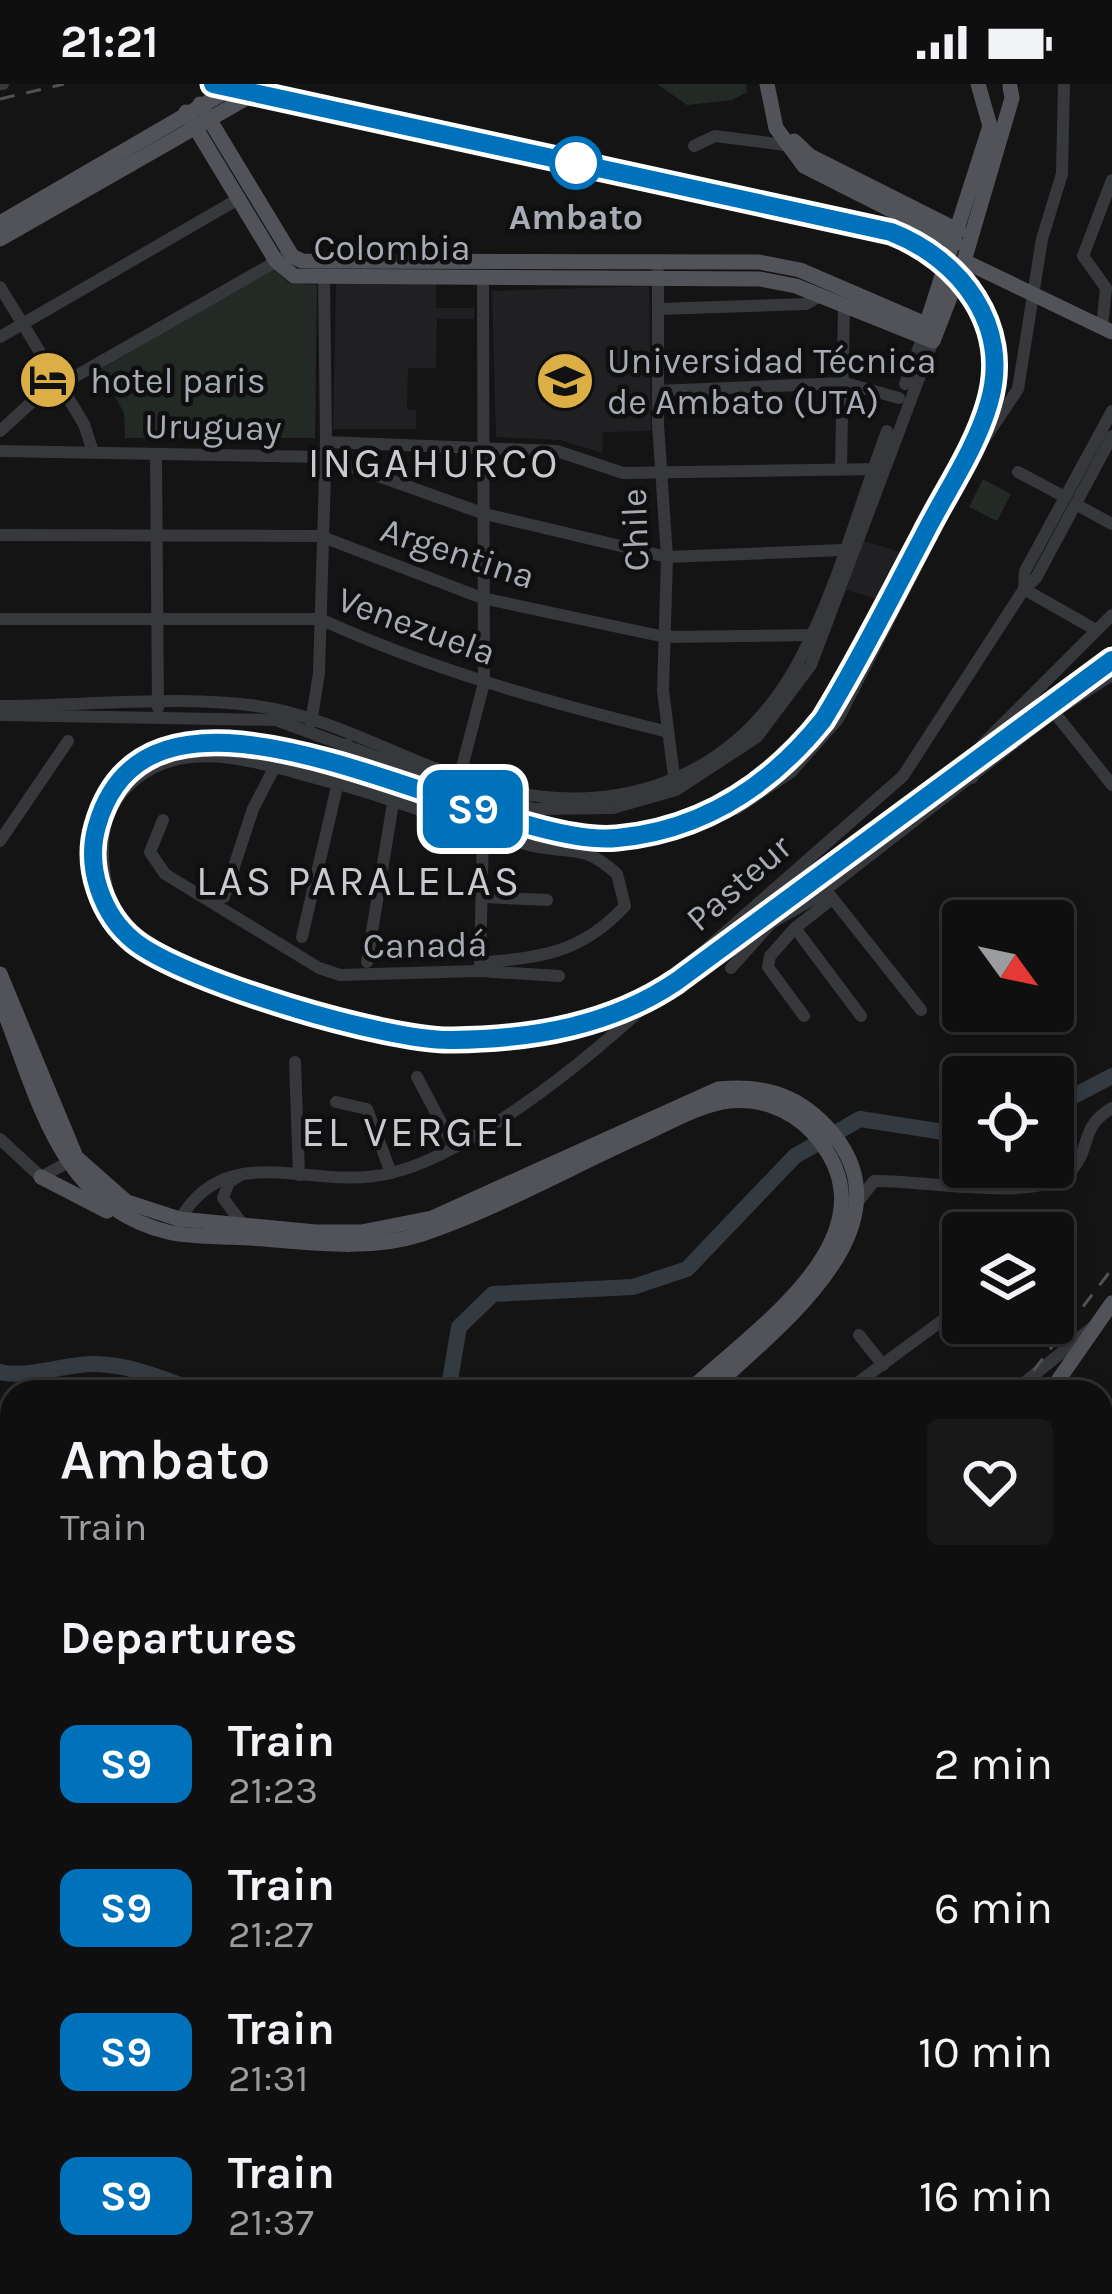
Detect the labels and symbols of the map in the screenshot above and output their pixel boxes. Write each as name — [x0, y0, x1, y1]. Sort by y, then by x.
marker: Ambato — [551, 138, 601, 188]
place label: Ambato — [509, 196, 643, 238]
street label: Colombia — [313, 227, 471, 269]
place label: Universidad Técnica de Ambato (UTA) — [607, 340, 936, 423]
hotel icon: hotel paris — [17, 349, 79, 411]
school or university icon: Universidad Técnica de Ambato (UTA) — [534, 350, 596, 412]
place label: hotel paris — [90, 360, 266, 402]
street label: Uruguay — [144, 405, 282, 449]
district label: INGAHURCO — [308, 438, 560, 488]
street label: Chile — [613, 488, 657, 572]
street label: Argentina — [375, 508, 540, 598]
street label: Venezuela — [332, 578, 501, 674]
line badge: S9 — [419, 770, 527, 848]
street label: Pasteur — [678, 825, 801, 940]
district label: LAS PARALELAS — [196, 856, 522, 906]
north arrow — [942, 900, 1074, 1032]
street label: Canadá — [362, 923, 488, 967]
district label: EL VERGEL — [301, 1107, 525, 1157]

